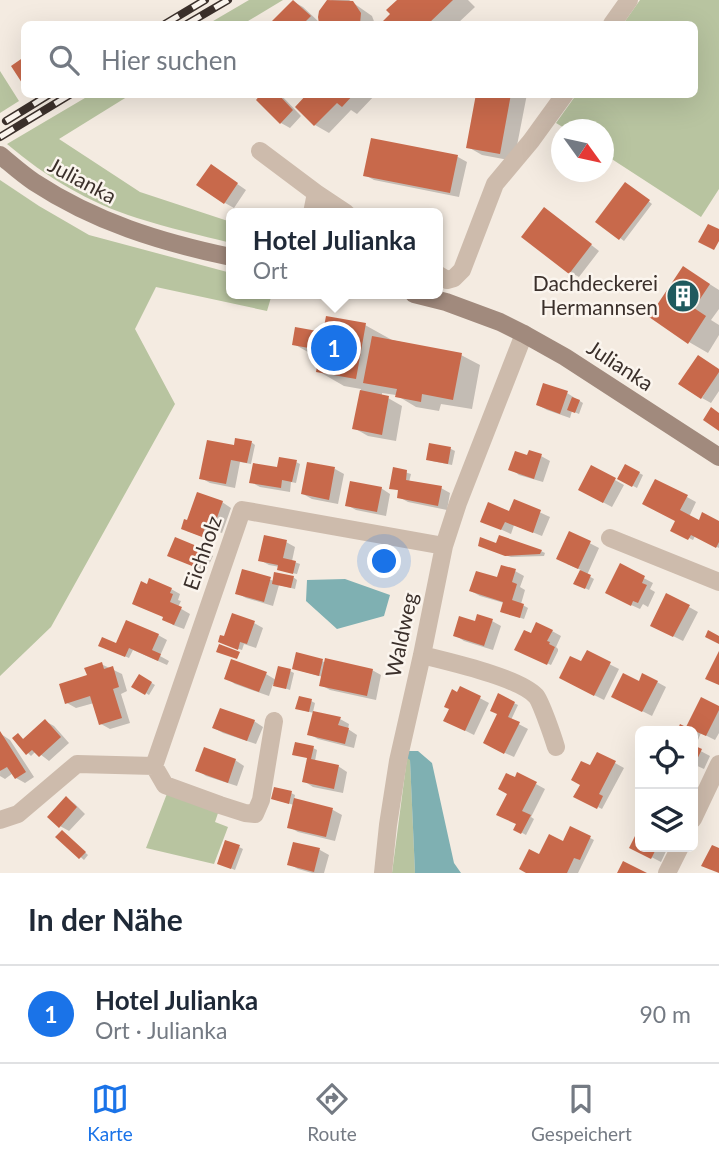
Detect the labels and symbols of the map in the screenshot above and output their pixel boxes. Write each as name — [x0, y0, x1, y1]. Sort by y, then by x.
north arrow — [551, 119, 614, 182]
street label: Julianka — [44, 151, 121, 208]
place label: Dachdeckerei Hermannsen — [533, 270, 658, 319]
building icon: Dachdeckerei Hermannsen — [664, 277, 702, 315]
pin: 1 — [311, 322, 357, 374]
street label: Julianka — [583, 334, 658, 395]
street label: Eichholz — [177, 512, 226, 593]
your location — [367, 544, 401, 578]
street label: Waldweg — [379, 590, 422, 679]

